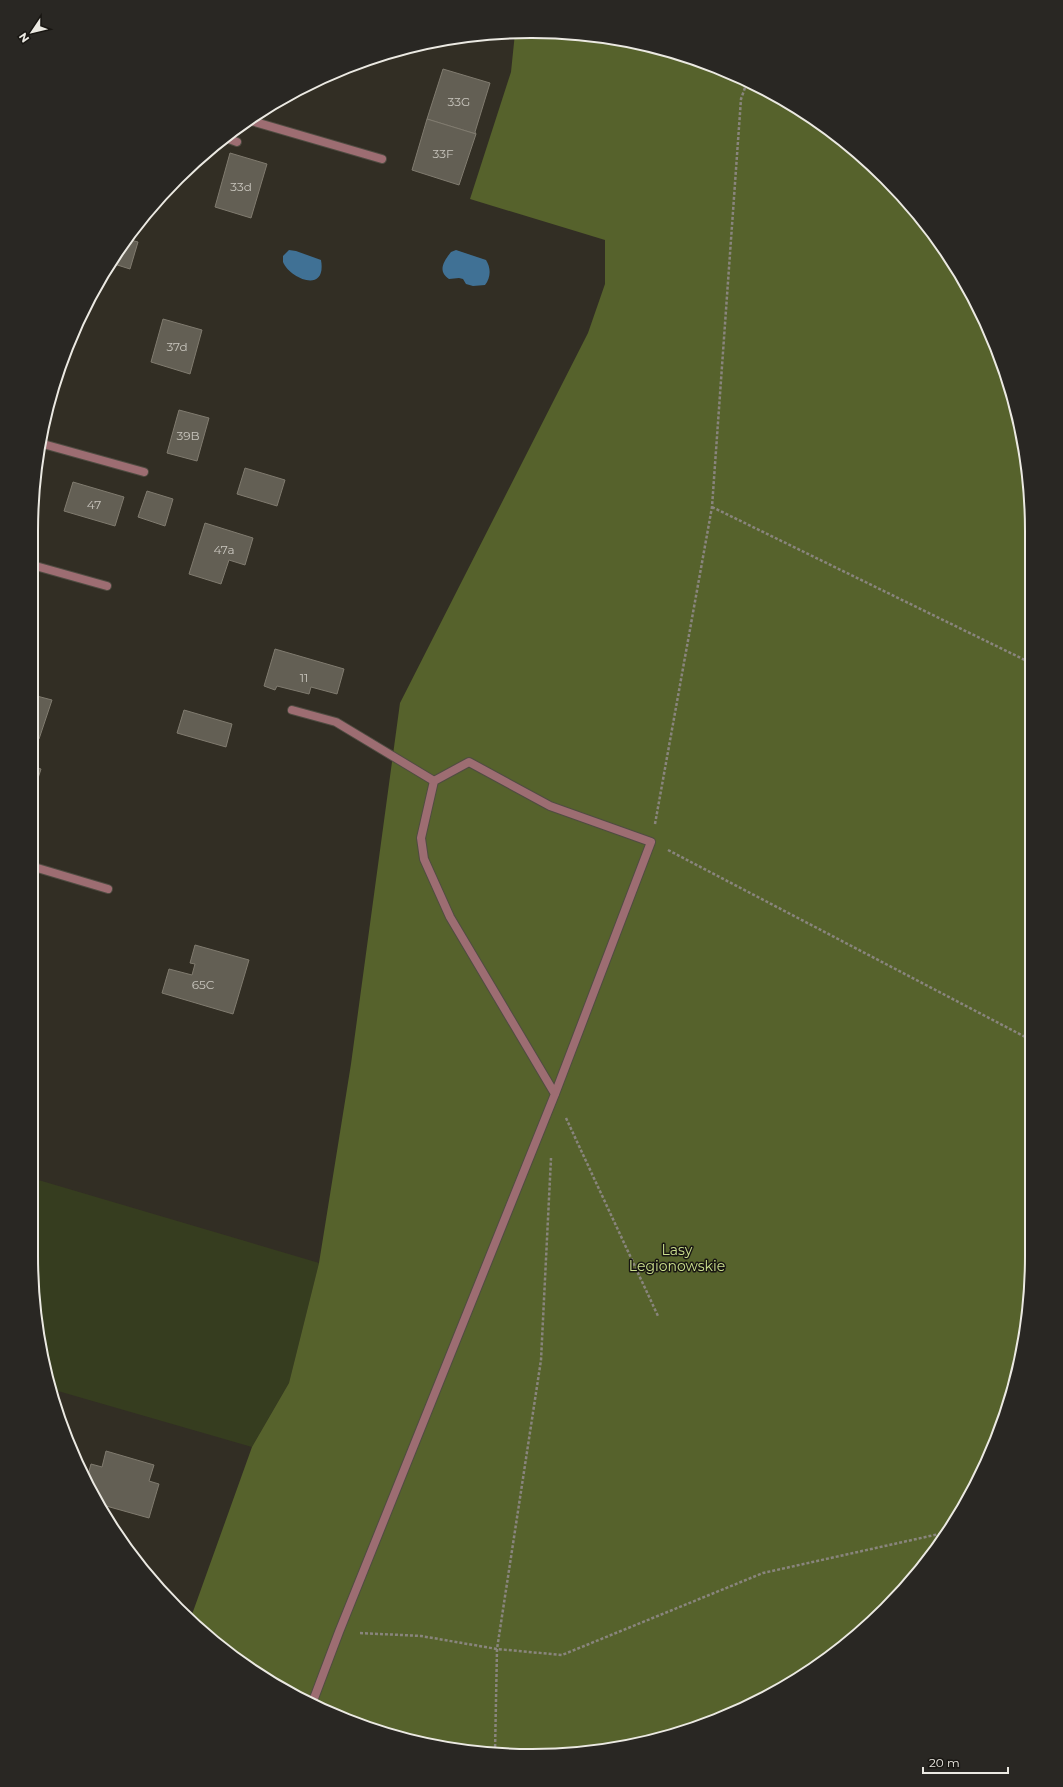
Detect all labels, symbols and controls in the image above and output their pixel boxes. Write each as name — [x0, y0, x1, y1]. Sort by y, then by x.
north arrow — [12, 12, 52, 52]
text: N — [16, 30, 32, 45]
house number: 33G — [448, 94, 470, 109]
house number: 33F — [432, 146, 454, 161]
house number: 33d — [230, 179, 252, 194]
house number: 37d — [166, 339, 188, 354]
house number: 39B — [176, 428, 200, 443]
house number: 47 — [87, 497, 101, 512]
house number: 47a — [213, 542, 235, 557]
house number: 11 — [300, 670, 308, 685]
house number: 65C — [192, 977, 215, 992]
park label: Lasy Legionowskie — [629, 1241, 725, 1275]
scale bar — [923, 1749, 1008, 1775]
text: 20 m — [929, 1755, 960, 1770]

